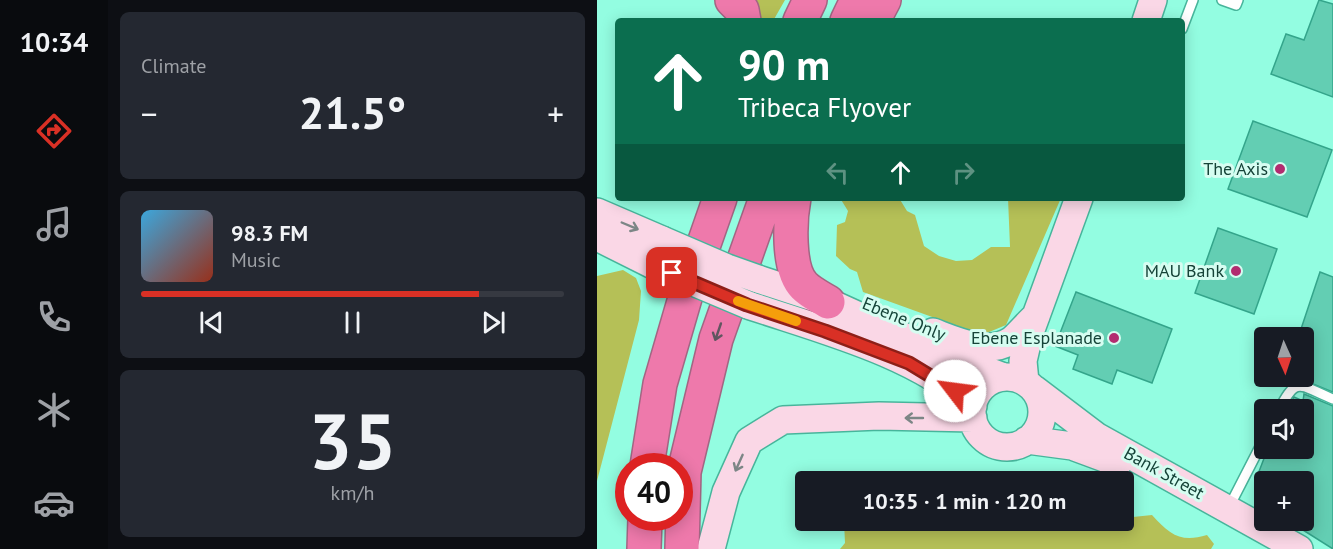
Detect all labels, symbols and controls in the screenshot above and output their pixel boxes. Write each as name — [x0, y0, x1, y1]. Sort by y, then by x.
text: 10:34 — [20, 25, 88, 59]
text: 90 m — [738, 37, 830, 92]
icon: ahead — [639, 42, 717, 120]
text: Climate — [141, 53, 207, 79]
text: 21.5° — [299, 83, 406, 141]
text: Tribeca Flyover — [738, 90, 911, 124]
text: − — [141, 92, 158, 135]
text: + — [547, 92, 564, 135]
icon: directions — [33, 110, 75, 152]
icon: left — [821, 156, 854, 189]
icon: ahead — [884, 156, 917, 189]
icon: right — [947, 156, 980, 189]
place label: The Axis — [1203, 157, 1268, 180]
marker: The Axis — [1273, 162, 1287, 176]
icon: music — [33, 203, 75, 245]
text: 98.3 FM — [231, 219, 308, 247]
one-way arrow — [620, 220, 638, 232]
text: Music — [231, 247, 280, 273]
pin — [646, 247, 697, 298]
icon: arrive — [655, 256, 688, 289]
place label: MAU Bank — [1145, 259, 1224, 282]
marker: MAU Bank — [1229, 264, 1243, 278]
street label: Ebene Only — [859, 291, 950, 346]
icon: phone — [33, 296, 75, 338]
icon: previous — [195, 306, 228, 339]
icon: pause — [336, 306, 369, 339]
icon: next — [477, 306, 510, 339]
one-way arrow — [712, 322, 723, 341]
place label: Ebene Esplanade — [971, 326, 1102, 349]
north arrow — [1254, 327, 1314, 387]
map controls — [1254, 327, 1314, 531]
marker: Ebene Esplanade — [1107, 331, 1121, 345]
position arrow — [923, 359, 987, 423]
icon: climate — [33, 389, 75, 431]
text: 35 — [308, 390, 397, 491]
button: sound — [1254, 399, 1314, 459]
one-way arrow — [905, 412, 925, 423]
street label: Bank Street — [1120, 441, 1208, 504]
speed limit sign: 40 — [615, 453, 693, 531]
one-way arrow — [733, 453, 745, 471]
button: + — [1254, 471, 1314, 531]
text: km/h — [331, 480, 374, 506]
icon: car — [33, 482, 75, 524]
text: 10:35 · 1 min · 120 m — [863, 487, 1066, 515]

